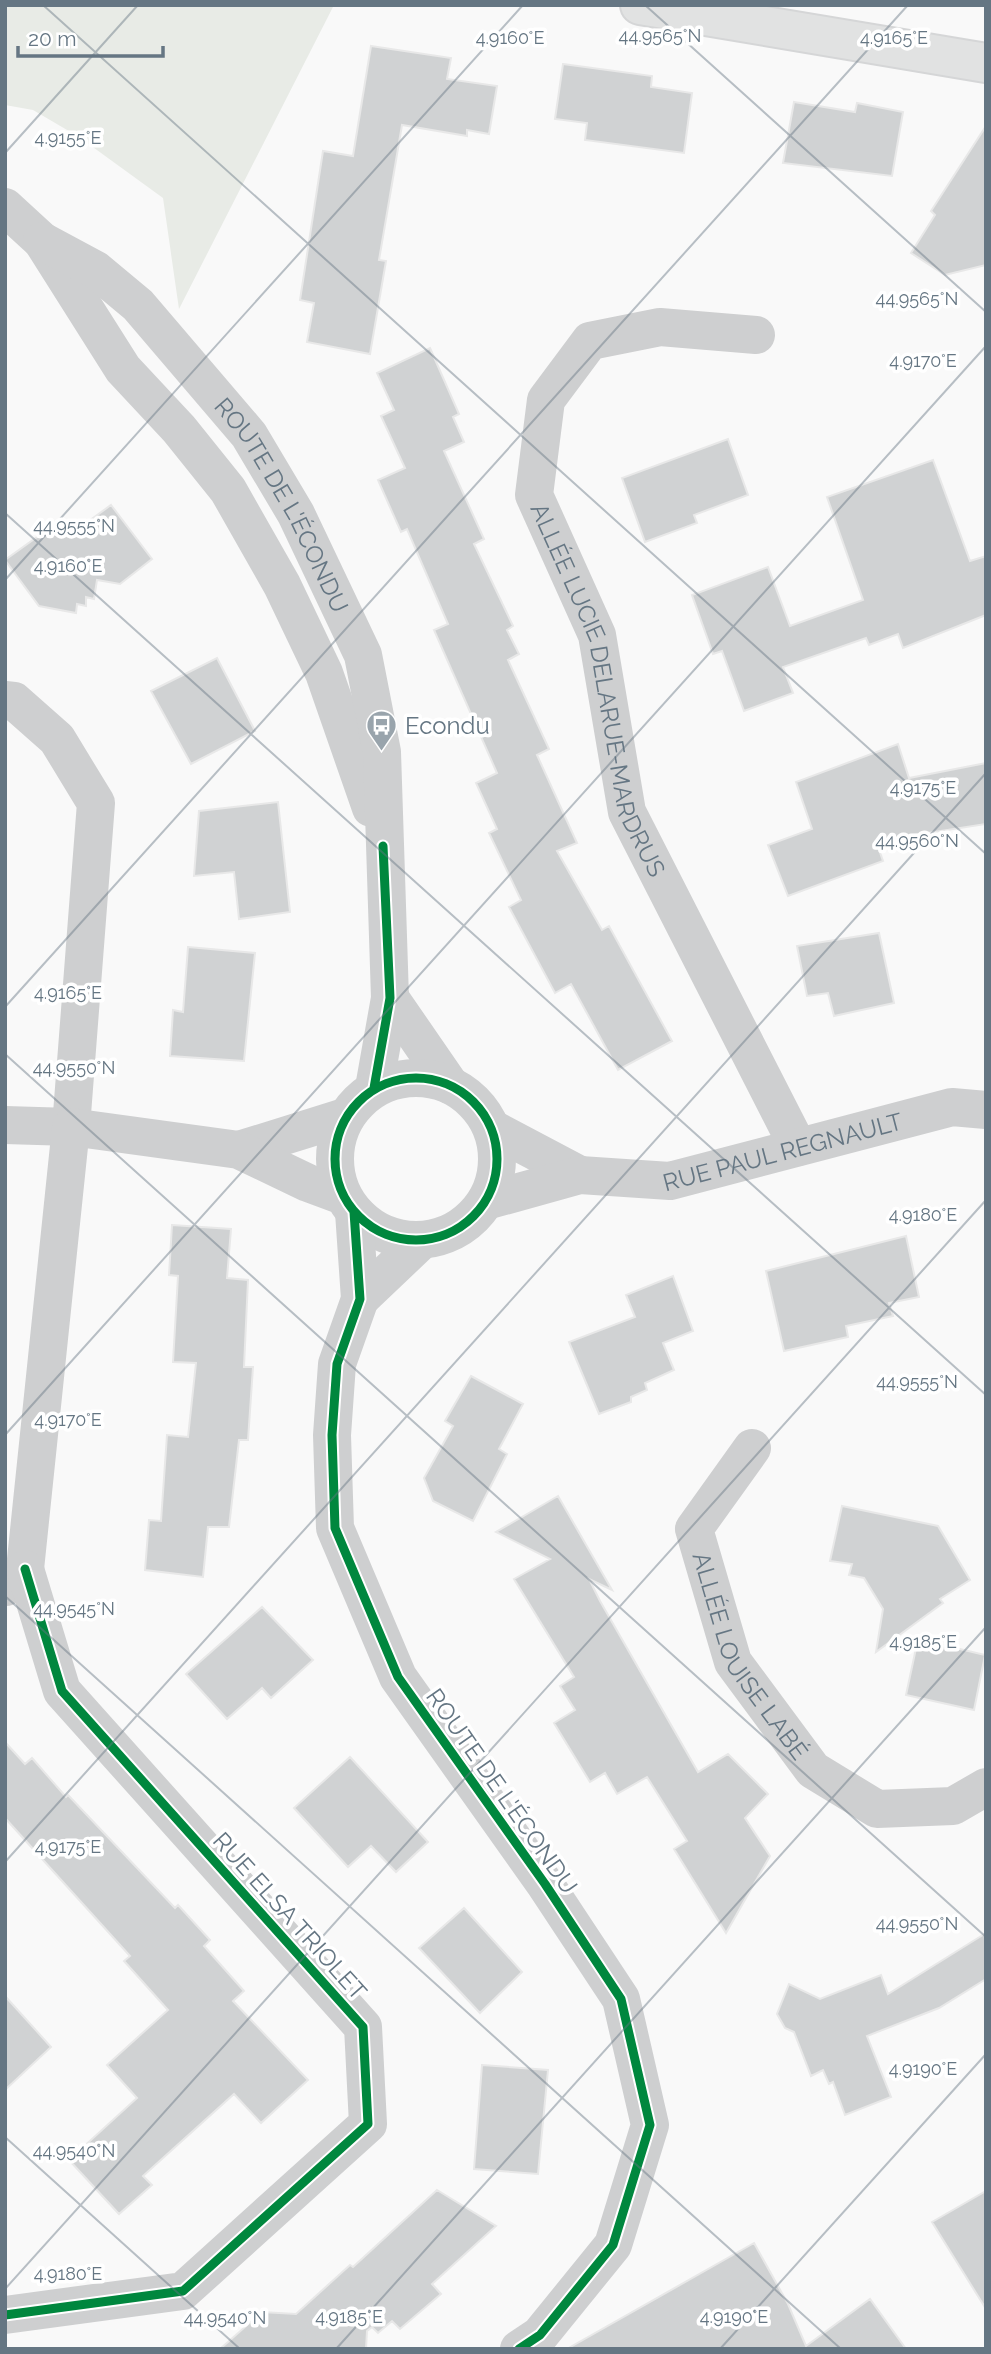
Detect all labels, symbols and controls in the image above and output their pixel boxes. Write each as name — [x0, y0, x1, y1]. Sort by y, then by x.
scale bar — [18, 14, 163, 58]
text: 44.9565°N — [619, 25, 701, 46]
text: 20 m — [28, 26, 76, 51]
text: 4.9160°E — [476, 27, 544, 48]
text: 4.9165°E — [860, 27, 928, 48]
text: 4.9155°E — [35, 127, 101, 148]
text: 44.9565°N — [876, 288, 958, 309]
text: 4.9170°E — [889, 350, 957, 371]
street label: ROUTE DE L'ÉCONDU — [209, 391, 355, 617]
street label: ALLÉE LUCIE DELARUE-MARDRUS — [525, 498, 672, 881]
text: 44.9555°N — [33, 515, 115, 536]
text: 4.9160°E — [34, 555, 102, 576]
bus stop icon: Econdu — [365, 708, 399, 752]
place label: Econdu — [405, 711, 490, 740]
text: 4.9175°E — [890, 777, 956, 798]
text: 44.9560°N — [875, 830, 959, 851]
text: 4.9165°E — [34, 982, 102, 1003]
text: 44.9550°N — [33, 1057, 115, 1078]
street label: RUE PAUL REGNAULT — [659, 1106, 906, 1197]
text: 4.9180°E — [889, 1204, 957, 1225]
text: 44.9555°N — [876, 1371, 958, 1392]
text: 4.9170°E — [34, 1409, 102, 1430]
street label: ALLÉE LOUISE LABÉ — [687, 1549, 815, 1765]
text: 44.9545°N — [33, 1598, 115, 1619]
text: 4.9185°E — [889, 1631, 957, 1652]
street label: ROUTE DE L'ÉCONDU — [420, 1683, 584, 1899]
street label: RUE ELSA TRIOLET — [207, 1826, 373, 2006]
text: 4.9175°E — [35, 1836, 101, 1857]
text: 44.9550°N — [876, 1913, 958, 1934]
text: 4.9190°E — [889, 2058, 957, 2079]
text: 44.9540°N — [33, 2140, 115, 2161]
text: 4.9180°E — [34, 2263, 102, 2284]
text: 4.9185°E — [315, 2306, 383, 2327]
text: 4.9190°E — [700, 2306, 768, 2327]
text: 44.9540°N — [184, 2307, 266, 2328]

